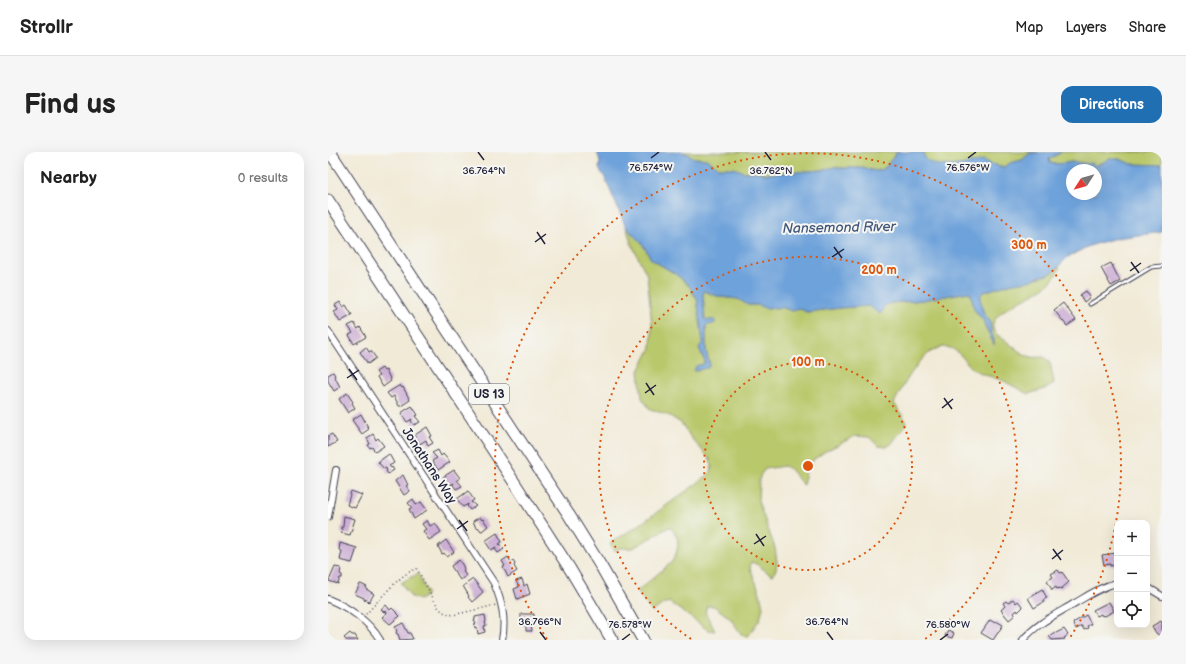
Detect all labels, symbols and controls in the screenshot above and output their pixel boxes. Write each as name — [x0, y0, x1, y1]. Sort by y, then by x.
text: Strollr — [20, 16, 73, 39]
text: Map — [1015, 19, 1043, 36]
text: Layers — [1065, 19, 1107, 36]
text: Share — [1129, 19, 1166, 36]
button: Directions — [1061, 86, 1162, 123]
text: Find us — [24, 88, 116, 121]
text: 76.574°W — [629, 162, 673, 174]
text: 76.576°W — [946, 162, 990, 174]
north arrow — [1066, 164, 1102, 200]
text: 36.764°N — [462, 165, 506, 177]
text: 36.762°N — [750, 165, 792, 177]
text: Nearby — [40, 168, 97, 188]
text: 0 results — [238, 170, 288, 186]
water label: Nansemond River — [782, 218, 897, 237]
text: 300 m — [1011, 238, 1047, 253]
text: 200 m — [861, 263, 897, 278]
text: 100 m — [791, 355, 825, 370]
road number: US 13 — [469, 384, 509, 404]
street label: Jonathans Way — [398, 424, 460, 507]
centre of rings — [801, 459, 815, 473]
map controls — [1114, 520, 1150, 628]
button: + — [1114, 520, 1150, 556]
button: − — [1114, 556, 1150, 592]
button: locate — [1114, 592, 1150, 628]
text: 36.766°N — [518, 616, 562, 628]
text: 36.764°N — [805, 616, 849, 628]
text: 76.578°W — [608, 619, 652, 631]
text: 76.580°W — [926, 619, 970, 631]

